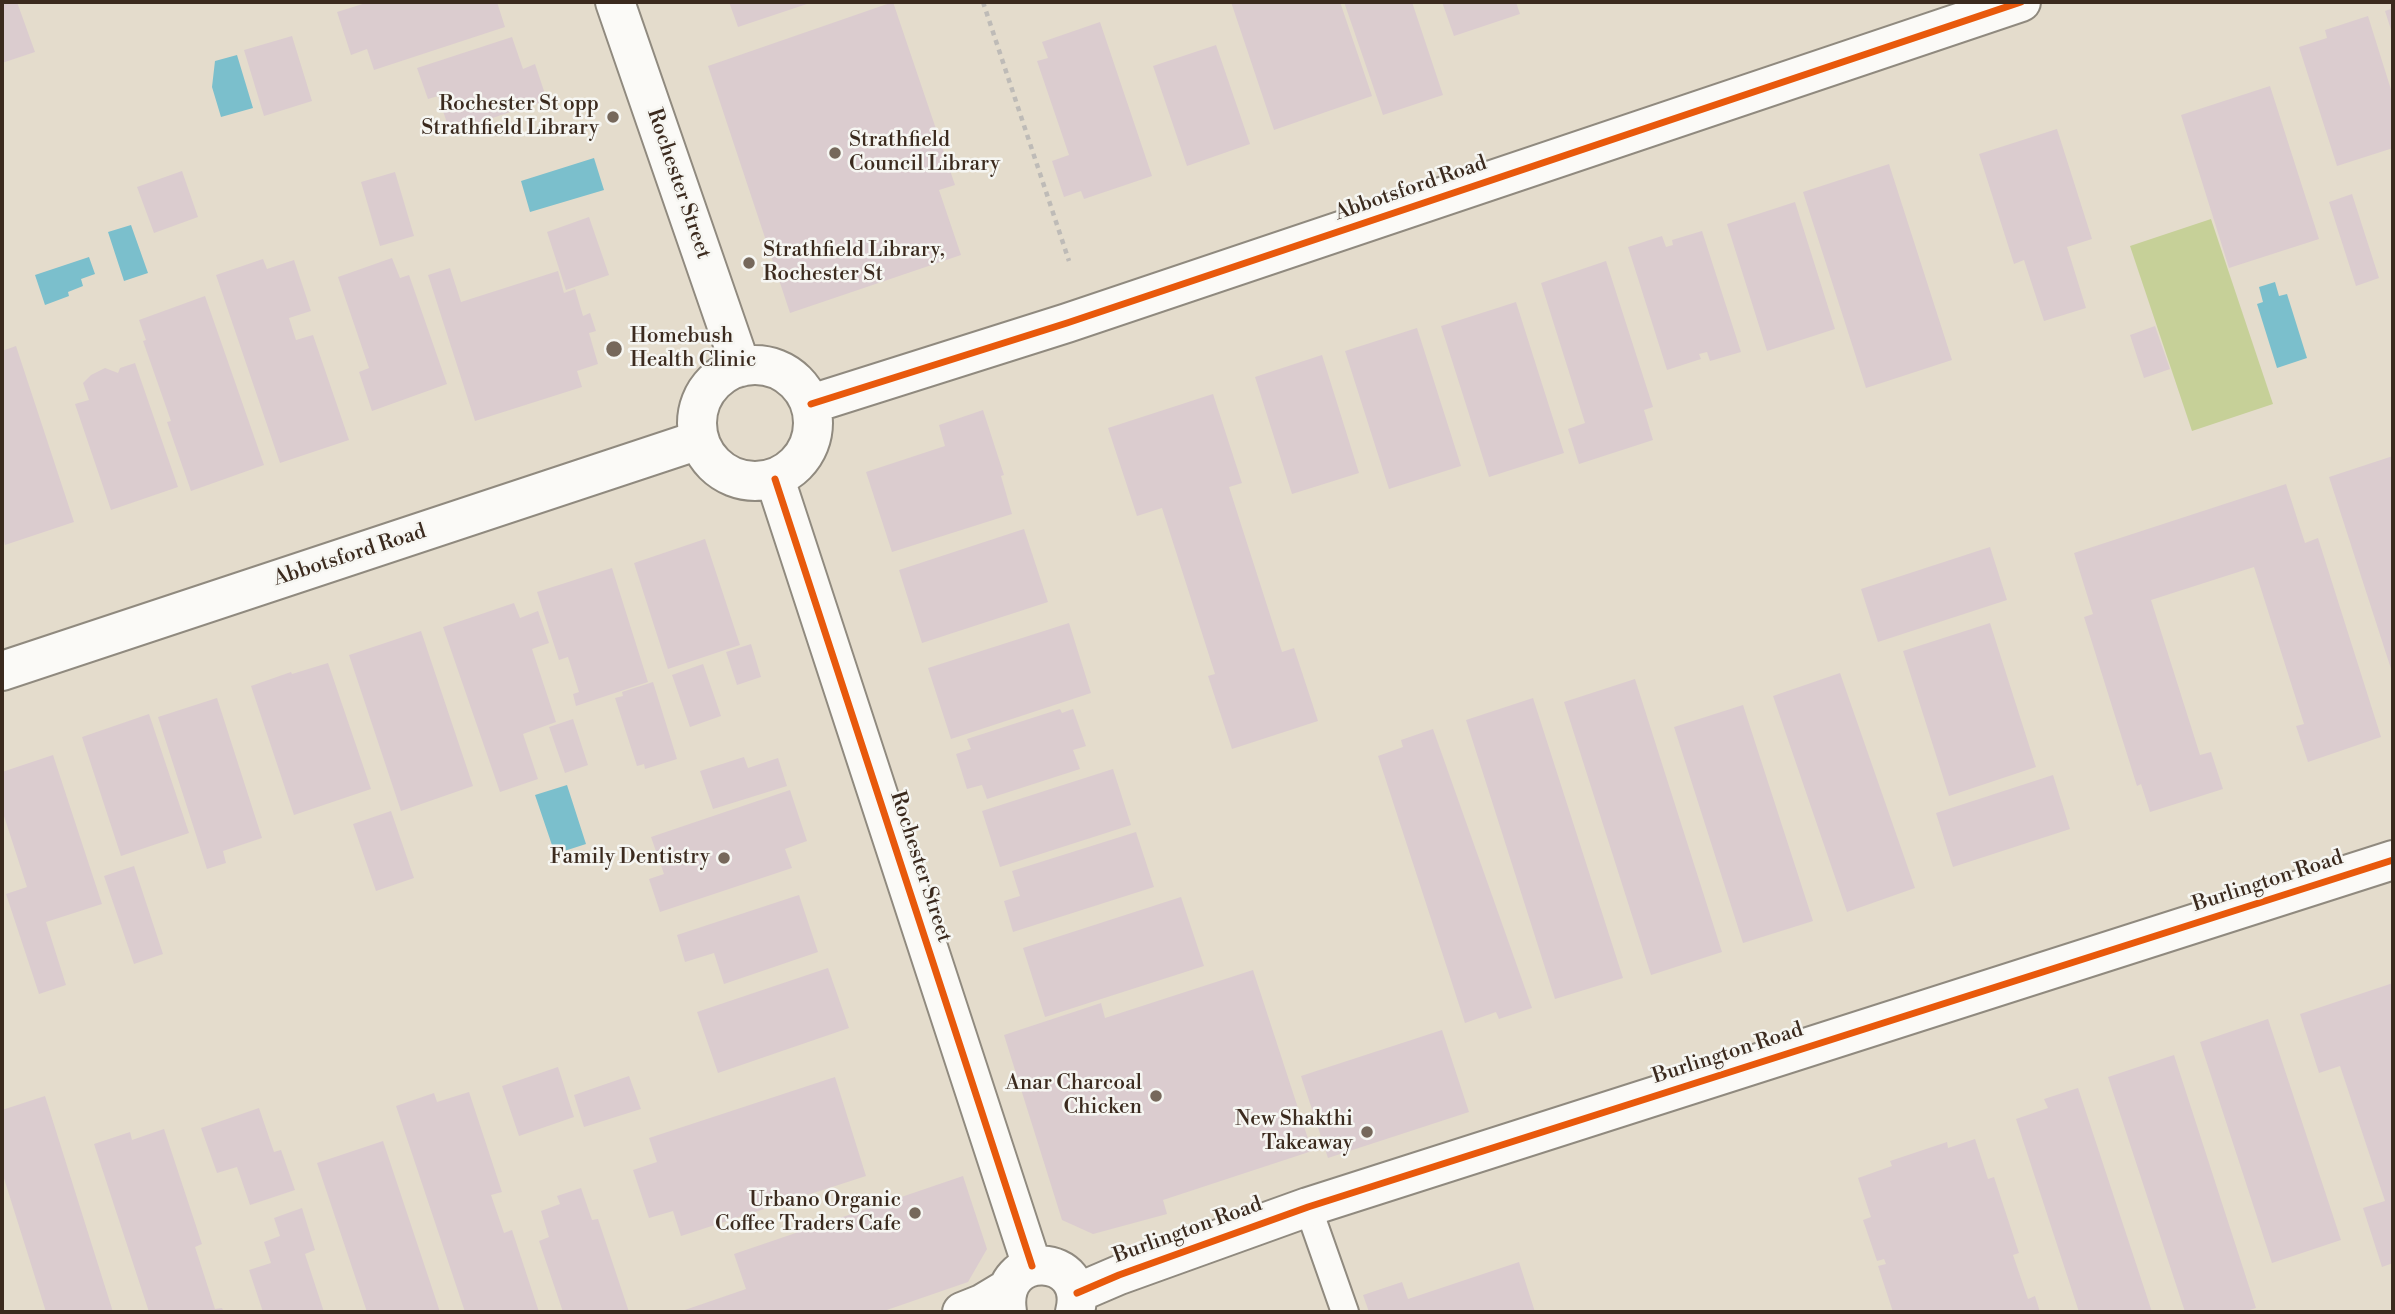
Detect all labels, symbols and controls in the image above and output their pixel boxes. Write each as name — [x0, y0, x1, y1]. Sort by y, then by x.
place label: Rochester St opp Strathfield Library — [421, 92, 599, 142]
street label: Rochester Street — [640, 105, 716, 263]
marker: Rochester St opp Strathfield Library — [605, 109, 621, 125]
place label: Strathfield Council Library — [849, 128, 1000, 178]
marker: Strathfield Council Library — [827, 145, 843, 161]
street label: Abbotsford Road — [1332, 151, 1490, 227]
place label: Strathfield Library, Rochester St — [763, 238, 945, 288]
marker: Strathfield Library, Rochester St — [741, 255, 757, 271]
place label: Homebush Health Clinic — [630, 324, 756, 374]
marker: Homebush Health Clinic — [604, 339, 624, 359]
street label: Abbotsford Road — [270, 519, 430, 593]
street label: Rochester Street — [884, 788, 956, 946]
place label: Family Dentistry — [550, 845, 710, 871]
street label: Burlington Road — [2190, 846, 2346, 918]
marker: Family Dentistry — [716, 850, 732, 866]
street label: Burlington Road — [1650, 1018, 1806, 1090]
place label: Anar Charcoal Chicken — [1005, 1071, 1142, 1121]
marker: Anar Charcoal Chicken — [1148, 1088, 1164, 1104]
place label: New Shakthi Takeaway — [1235, 1107, 1353, 1157]
marker: New Shakthi Takeaway — [1359, 1124, 1375, 1140]
place label: Urbano Organic Coffee Traders Cafe — [715, 1188, 901, 1238]
street label: Burlington Road — [1110, 1192, 1266, 1270]
marker: Urbano Organic Coffee Traders Cafe — [907, 1205, 923, 1221]

